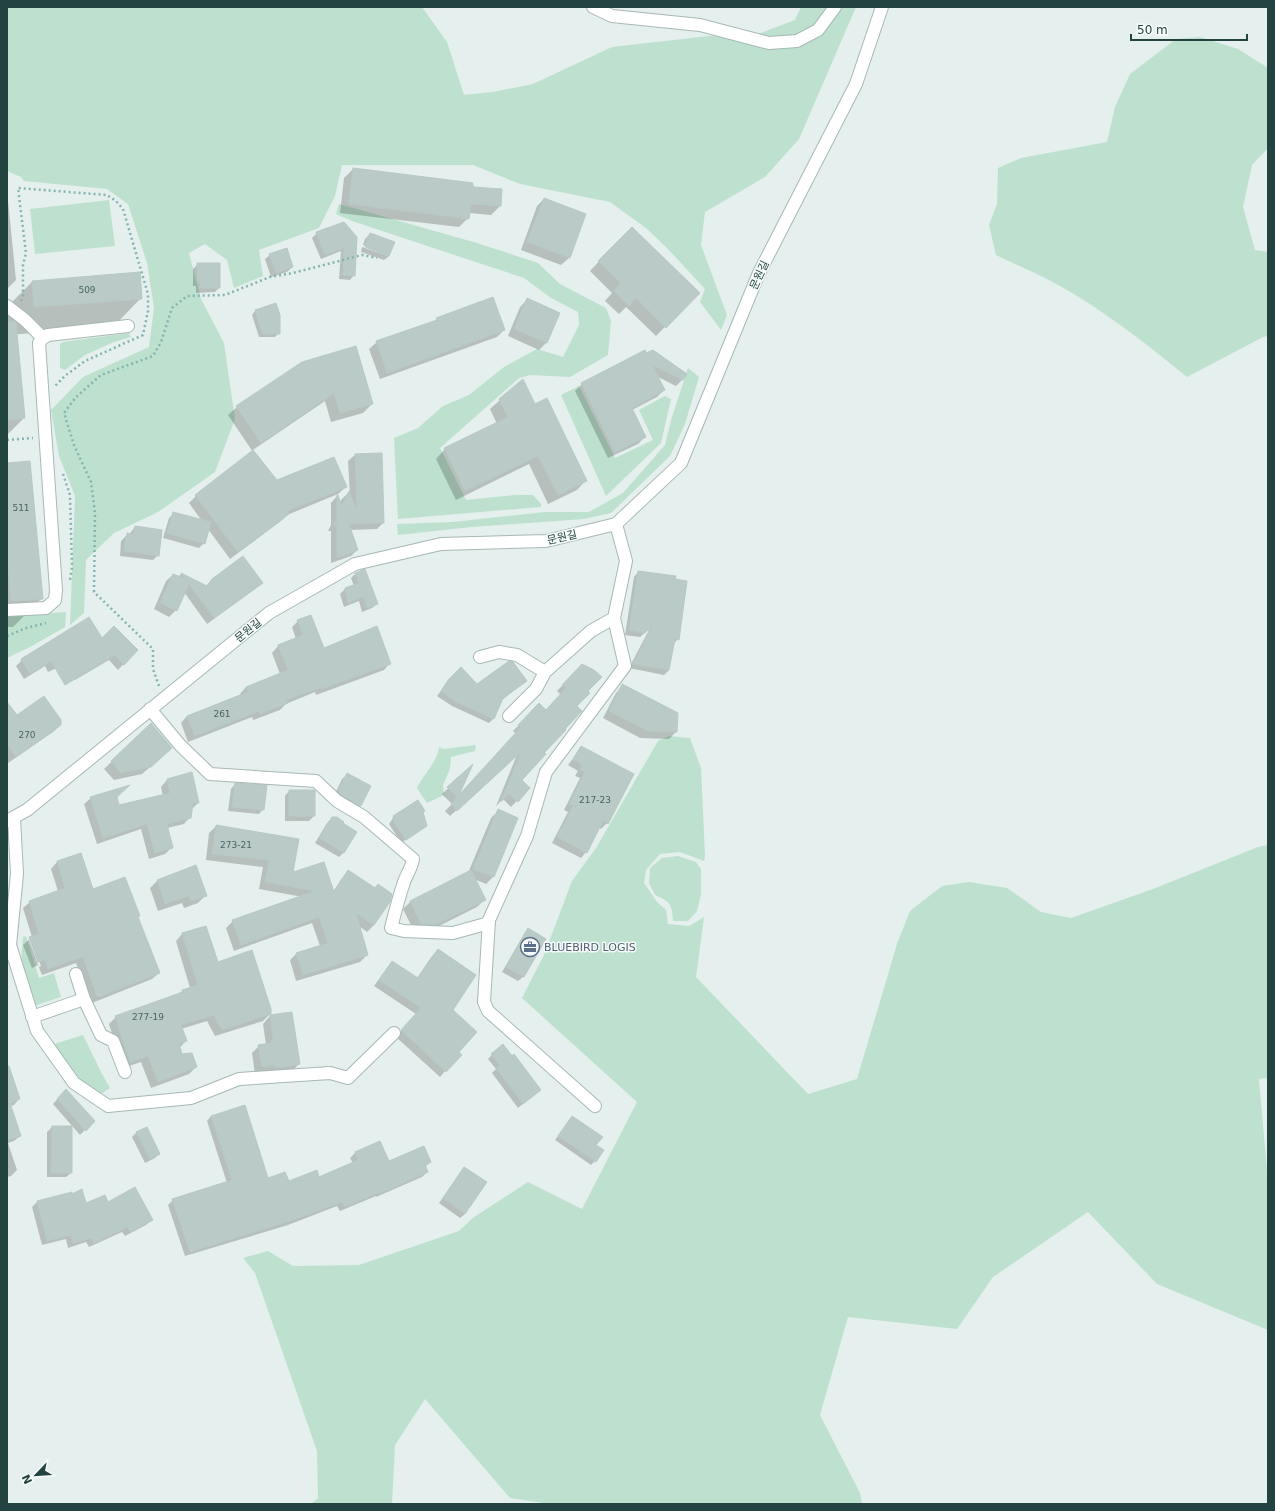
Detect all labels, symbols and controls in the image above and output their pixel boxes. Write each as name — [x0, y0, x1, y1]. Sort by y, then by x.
scale bar — [1131, 16, 1247, 42]
text: 50 m — [1137, 23, 1168, 37]
street label: 문원길 — [747, 259, 772, 292]
house number: 509 — [78, 285, 96, 295]
house number: 511 — [12, 503, 30, 513]
street label: 문원길 — [546, 528, 578, 547]
street label: 문원길 — [232, 616, 264, 645]
house number: 261 — [213, 709, 231, 719]
house number: 270 — [18, 730, 36, 740]
house number: 217-23 — [579, 795, 611, 805]
house number: 273-21 — [220, 840, 252, 850]
office icon: BLUEBIRD LOGIS — [519, 936, 541, 958]
place label: BLUEBIRD LOGIS — [544, 941, 636, 954]
house number: 277-19 — [132, 1012, 164, 1022]
north arrow — [16, 1455, 56, 1495]
text: N — [20, 1472, 35, 1486]

